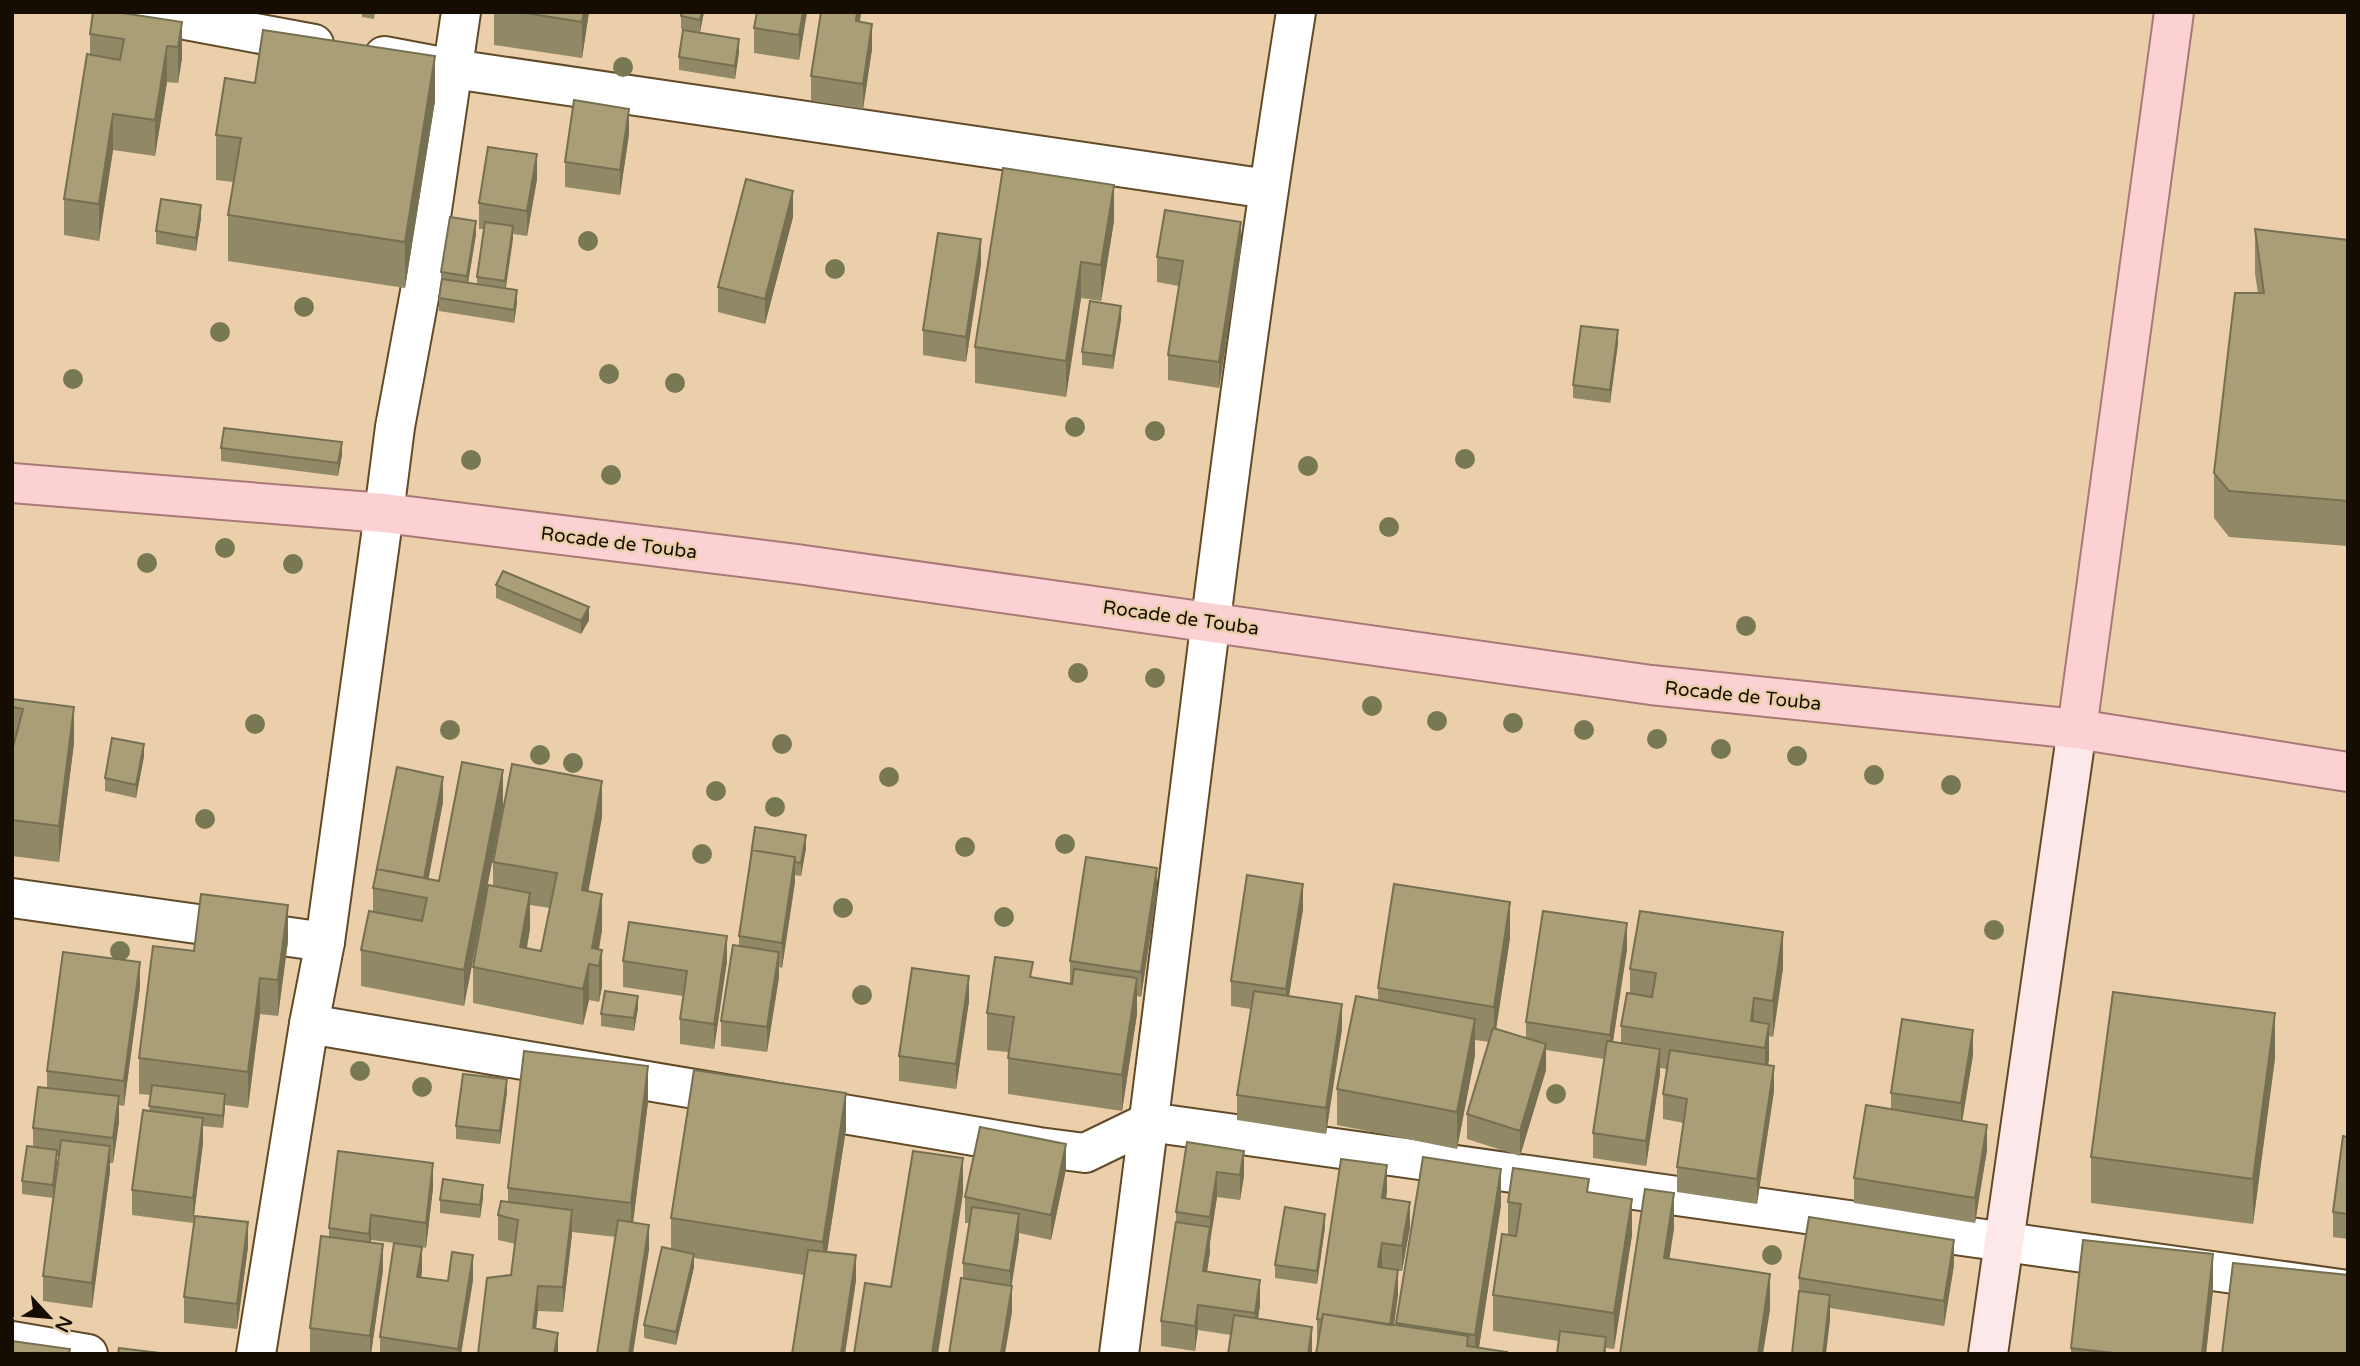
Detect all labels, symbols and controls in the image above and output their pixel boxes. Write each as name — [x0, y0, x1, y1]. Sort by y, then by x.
street label: Rocade de Touba — [539, 522, 698, 564]
street label: Rocade de Touba — [1101, 596, 1260, 640]
street label: Rocade de Touba — [1663, 677, 1822, 715]
north arrow — [14, 1282, 84, 1352]
text: N — [50, 1312, 77, 1336]

